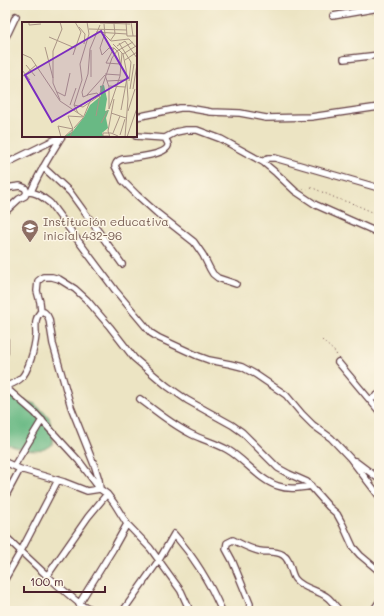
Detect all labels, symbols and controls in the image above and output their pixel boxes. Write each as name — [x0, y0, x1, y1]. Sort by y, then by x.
inset map — [22, 22, 137, 137]
place label: Institución educativa inicial 432-96 — [43, 213, 169, 243]
school or university icon: Institución educativa inicial 432-96 — [20, 218, 40, 243]
scale bar — [24, 568, 105, 594]
text: 100 m — [30, 573, 64, 589]

